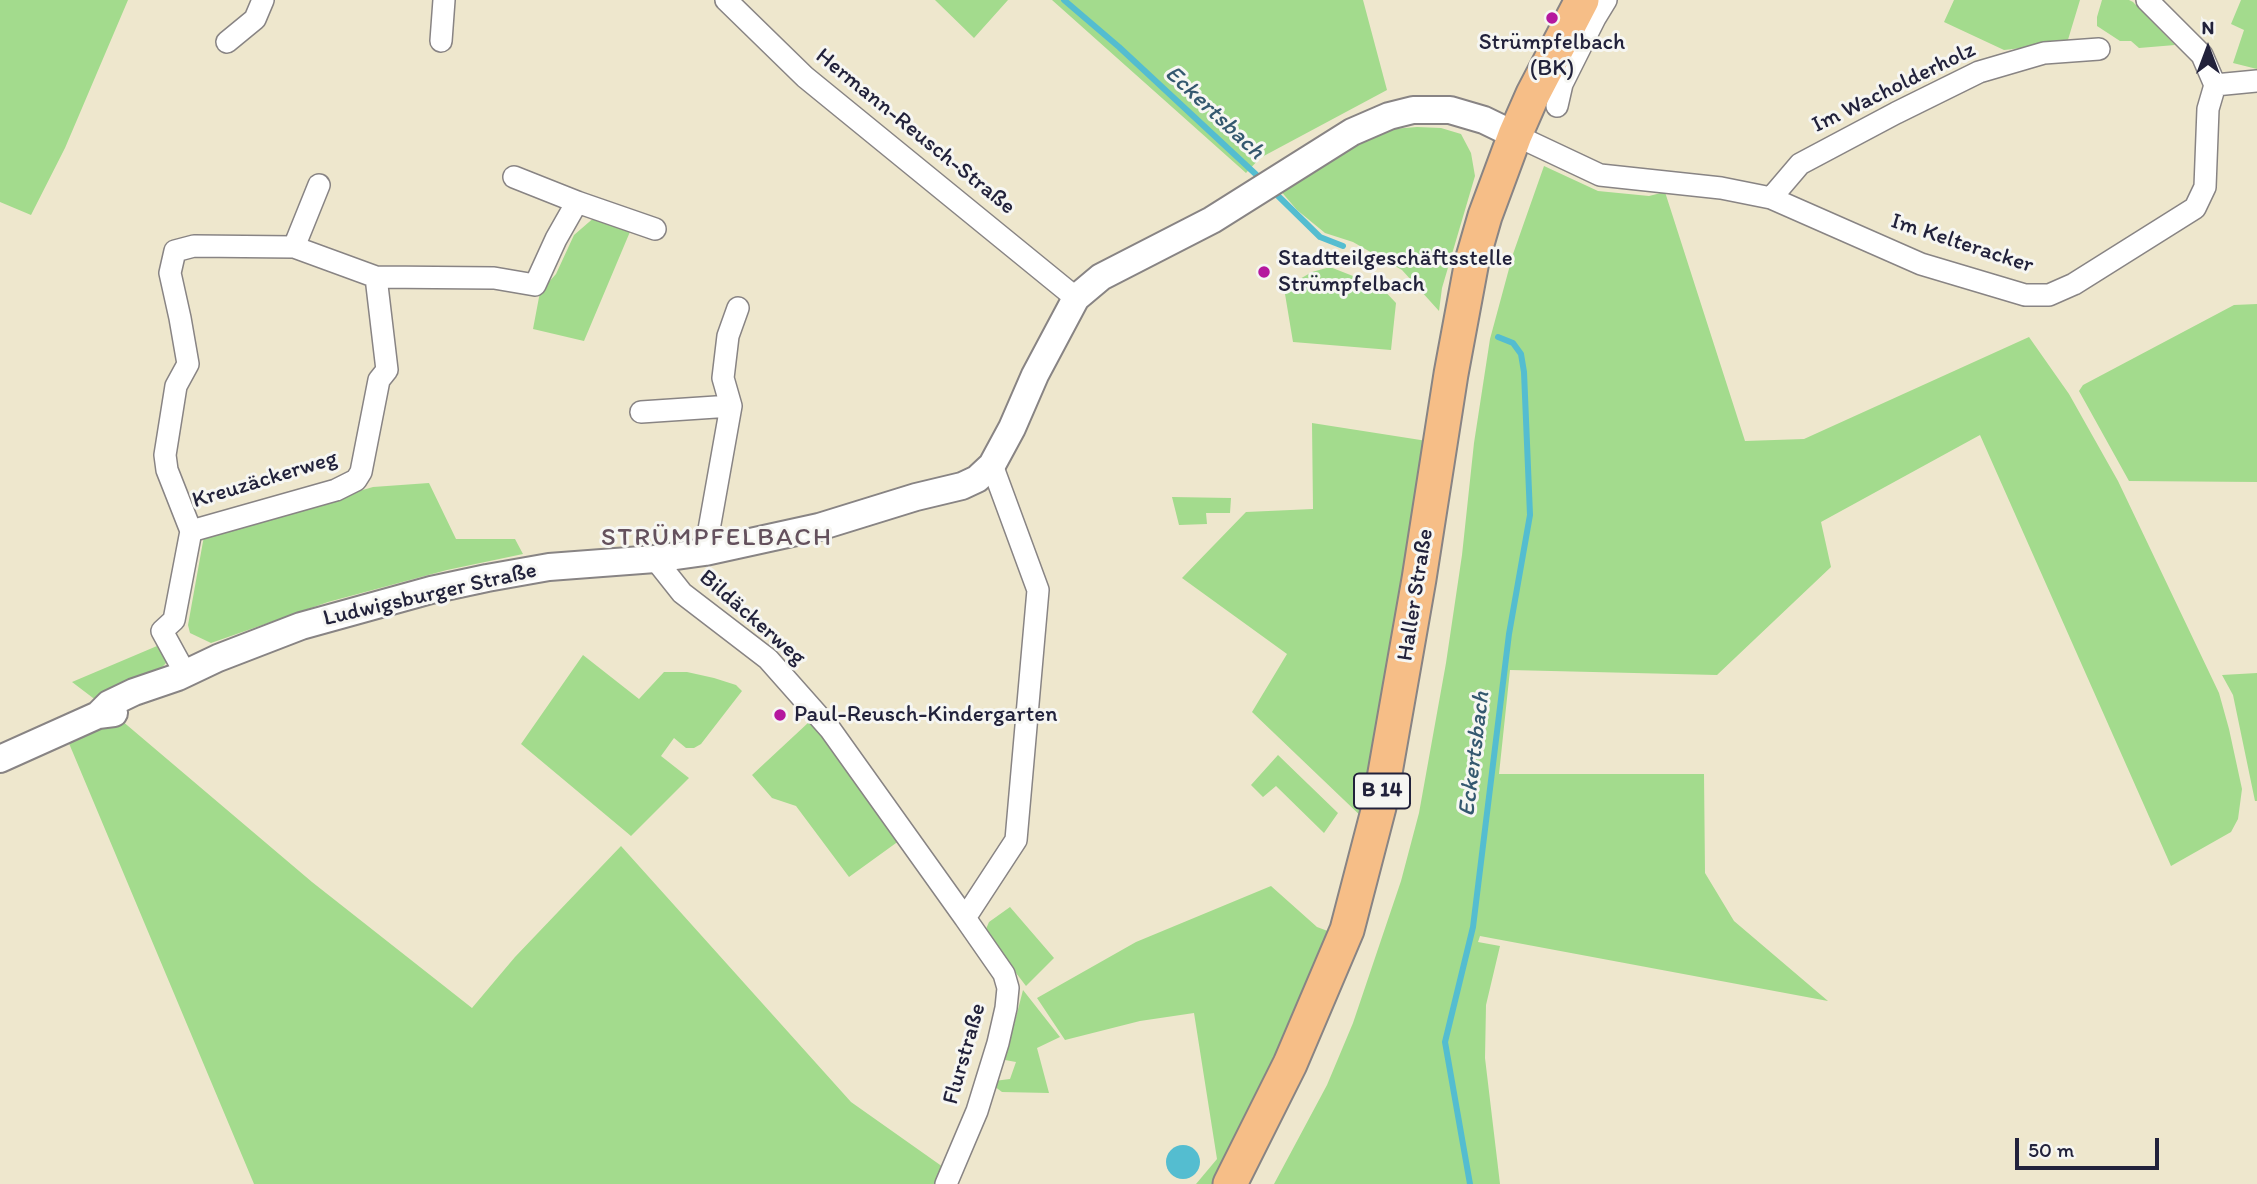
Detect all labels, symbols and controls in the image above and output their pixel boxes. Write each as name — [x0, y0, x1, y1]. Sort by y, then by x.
marker: Strümpfelbach (BK) — [1544, 10, 1560, 26]
north arrow — [2173, 14, 2243, 84]
text: N — [2202, 16, 2214, 39]
place label: Strümpfelbach (BK) — [1479, 29, 1625, 83]
street label: Im Wacholderholz — [1808, 37, 1980, 139]
street label: Hermann-Reusch-Straße — [810, 43, 1020, 221]
water label: Eckertsbach — [1158, 60, 1270, 166]
street label: Im Kelteracker — [1887, 208, 2037, 280]
place label: Stadtteilgeschäftsstelle Strümpfelbach — [1278, 245, 1513, 299]
marker: Stadtteilgeschäftsstelle Strümpfelbach — [1256, 264, 1272, 280]
street label: Kreuzäckerweg — [189, 445, 341, 515]
district label: STRÜMPFELBACH — [603, 522, 831, 554]
street label: Haller Straße — [1392, 527, 1440, 663]
street label: Ludwigsburger Straße — [321, 557, 539, 633]
street label: Bildäckerweg — [693, 564, 811, 672]
water label: Eckertsbach — [1453, 690, 1497, 818]
place label: Paul-Reusch-Kindergarten — [794, 701, 1058, 729]
marker: Paul-Reusch-Kindergarten — [772, 707, 788, 723]
road number: B 14 — [1354, 774, 1410, 808]
street label: Flurstraße — [937, 1000, 993, 1108]
scale bar — [2019, 1124, 2162, 1168]
text: 50 m — [2028, 1137, 2074, 1162]

